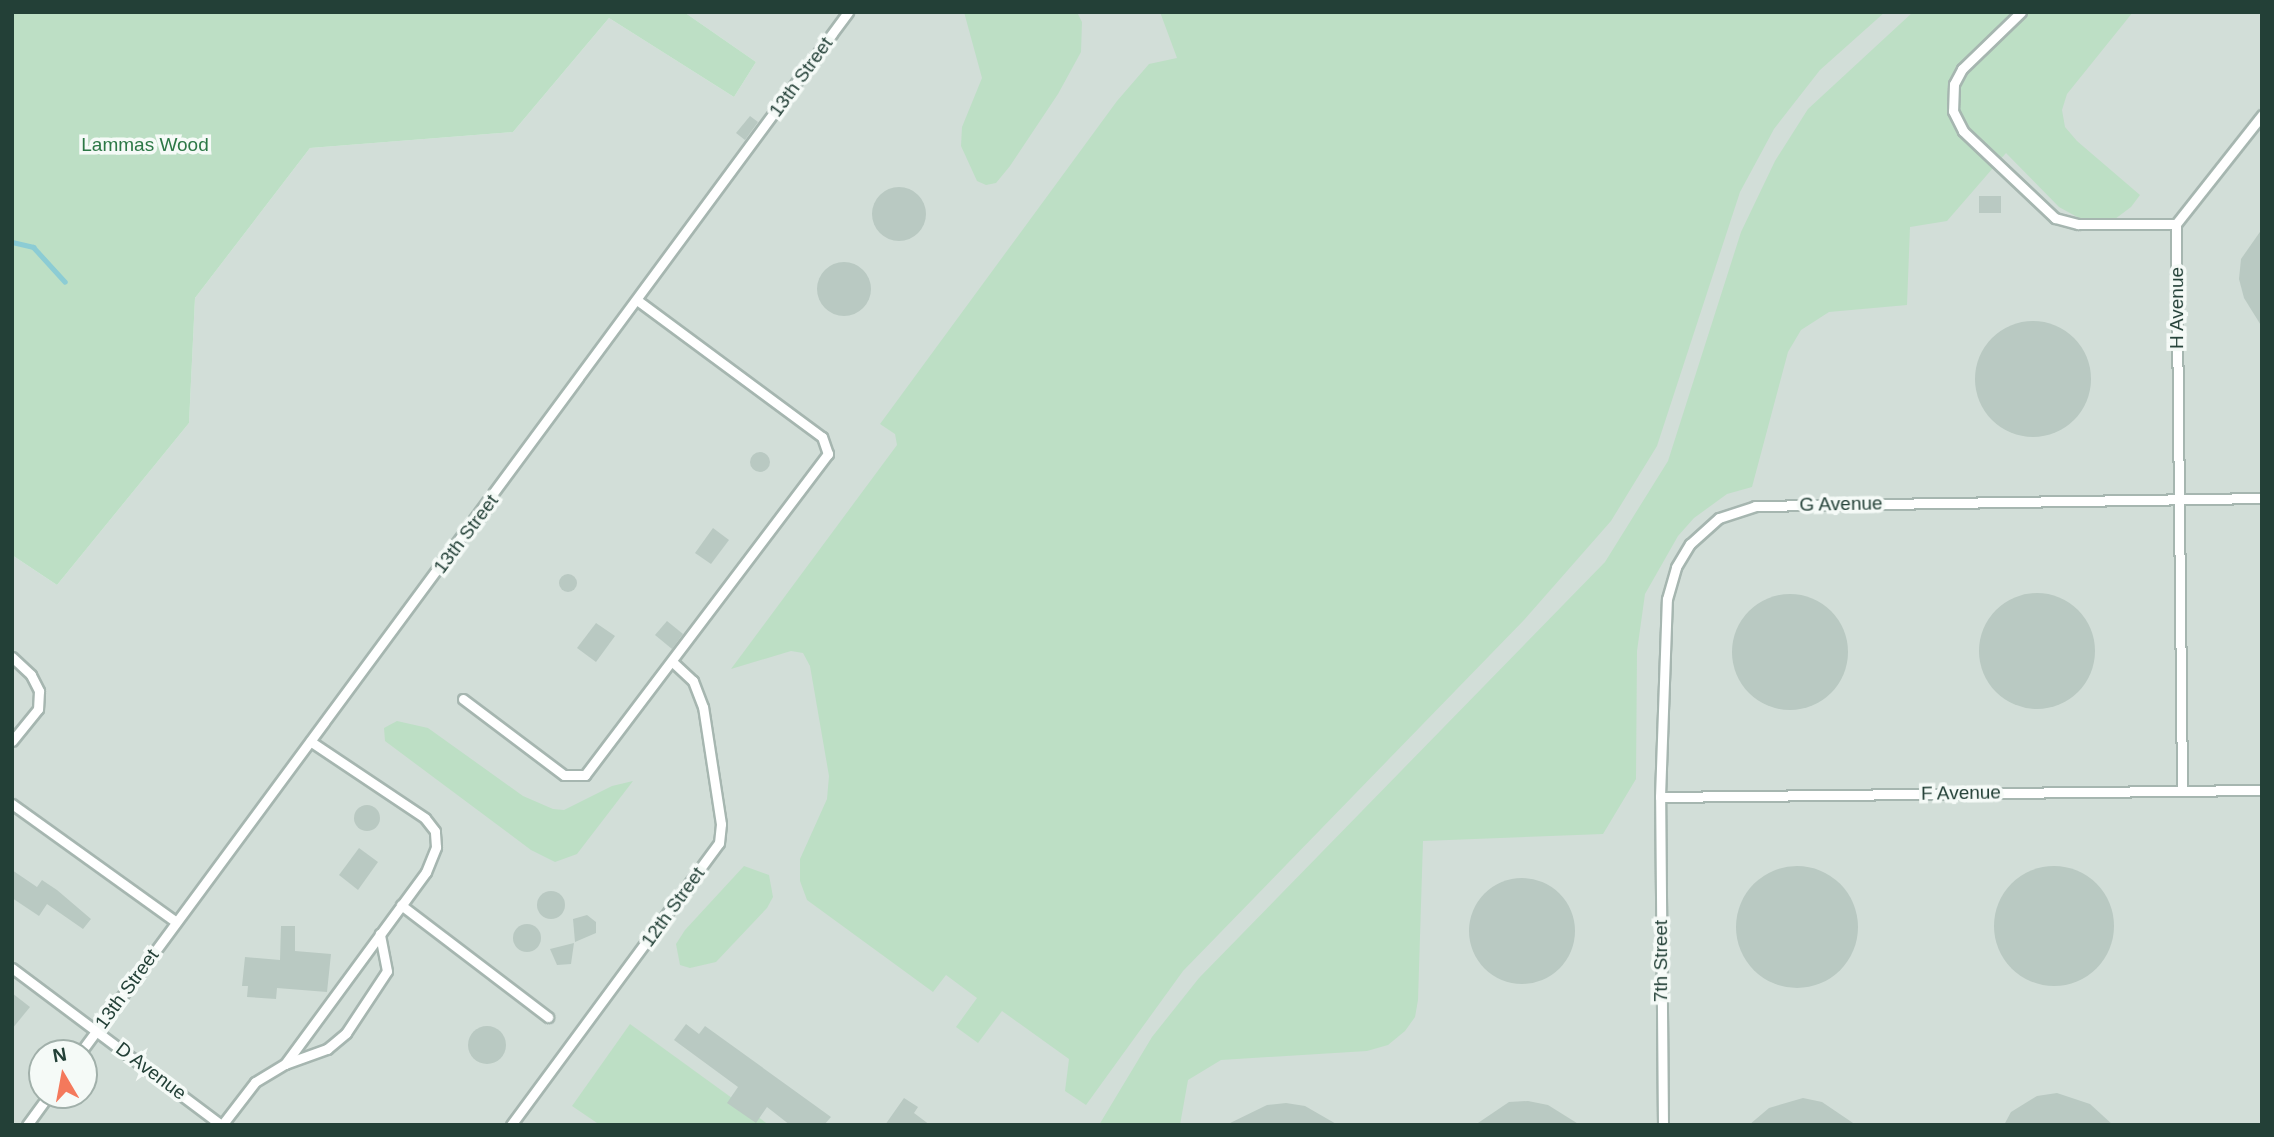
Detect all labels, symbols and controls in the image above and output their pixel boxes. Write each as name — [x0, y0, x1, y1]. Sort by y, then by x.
street label: 13th Street — [764, 33, 838, 121]
park label: Lammas Wood — [81, 134, 209, 156]
street label: H Avenue — [2166, 266, 2188, 350]
street label: 13th Street — [429, 490, 503, 578]
street label: G Avenue — [1799, 492, 1883, 516]
street label: F Avenue — [1920, 781, 2002, 805]
street label: 12th Street — [636, 863, 710, 951]
street label: 7th Street — [1650, 920, 1672, 1002]
street label: 13th Street — [90, 945, 164, 1033]
street label: D Avenue — [111, 1037, 191, 1105]
north arrow — [28, 1039, 98, 1109]
text: N — [51, 1043, 68, 1066]

